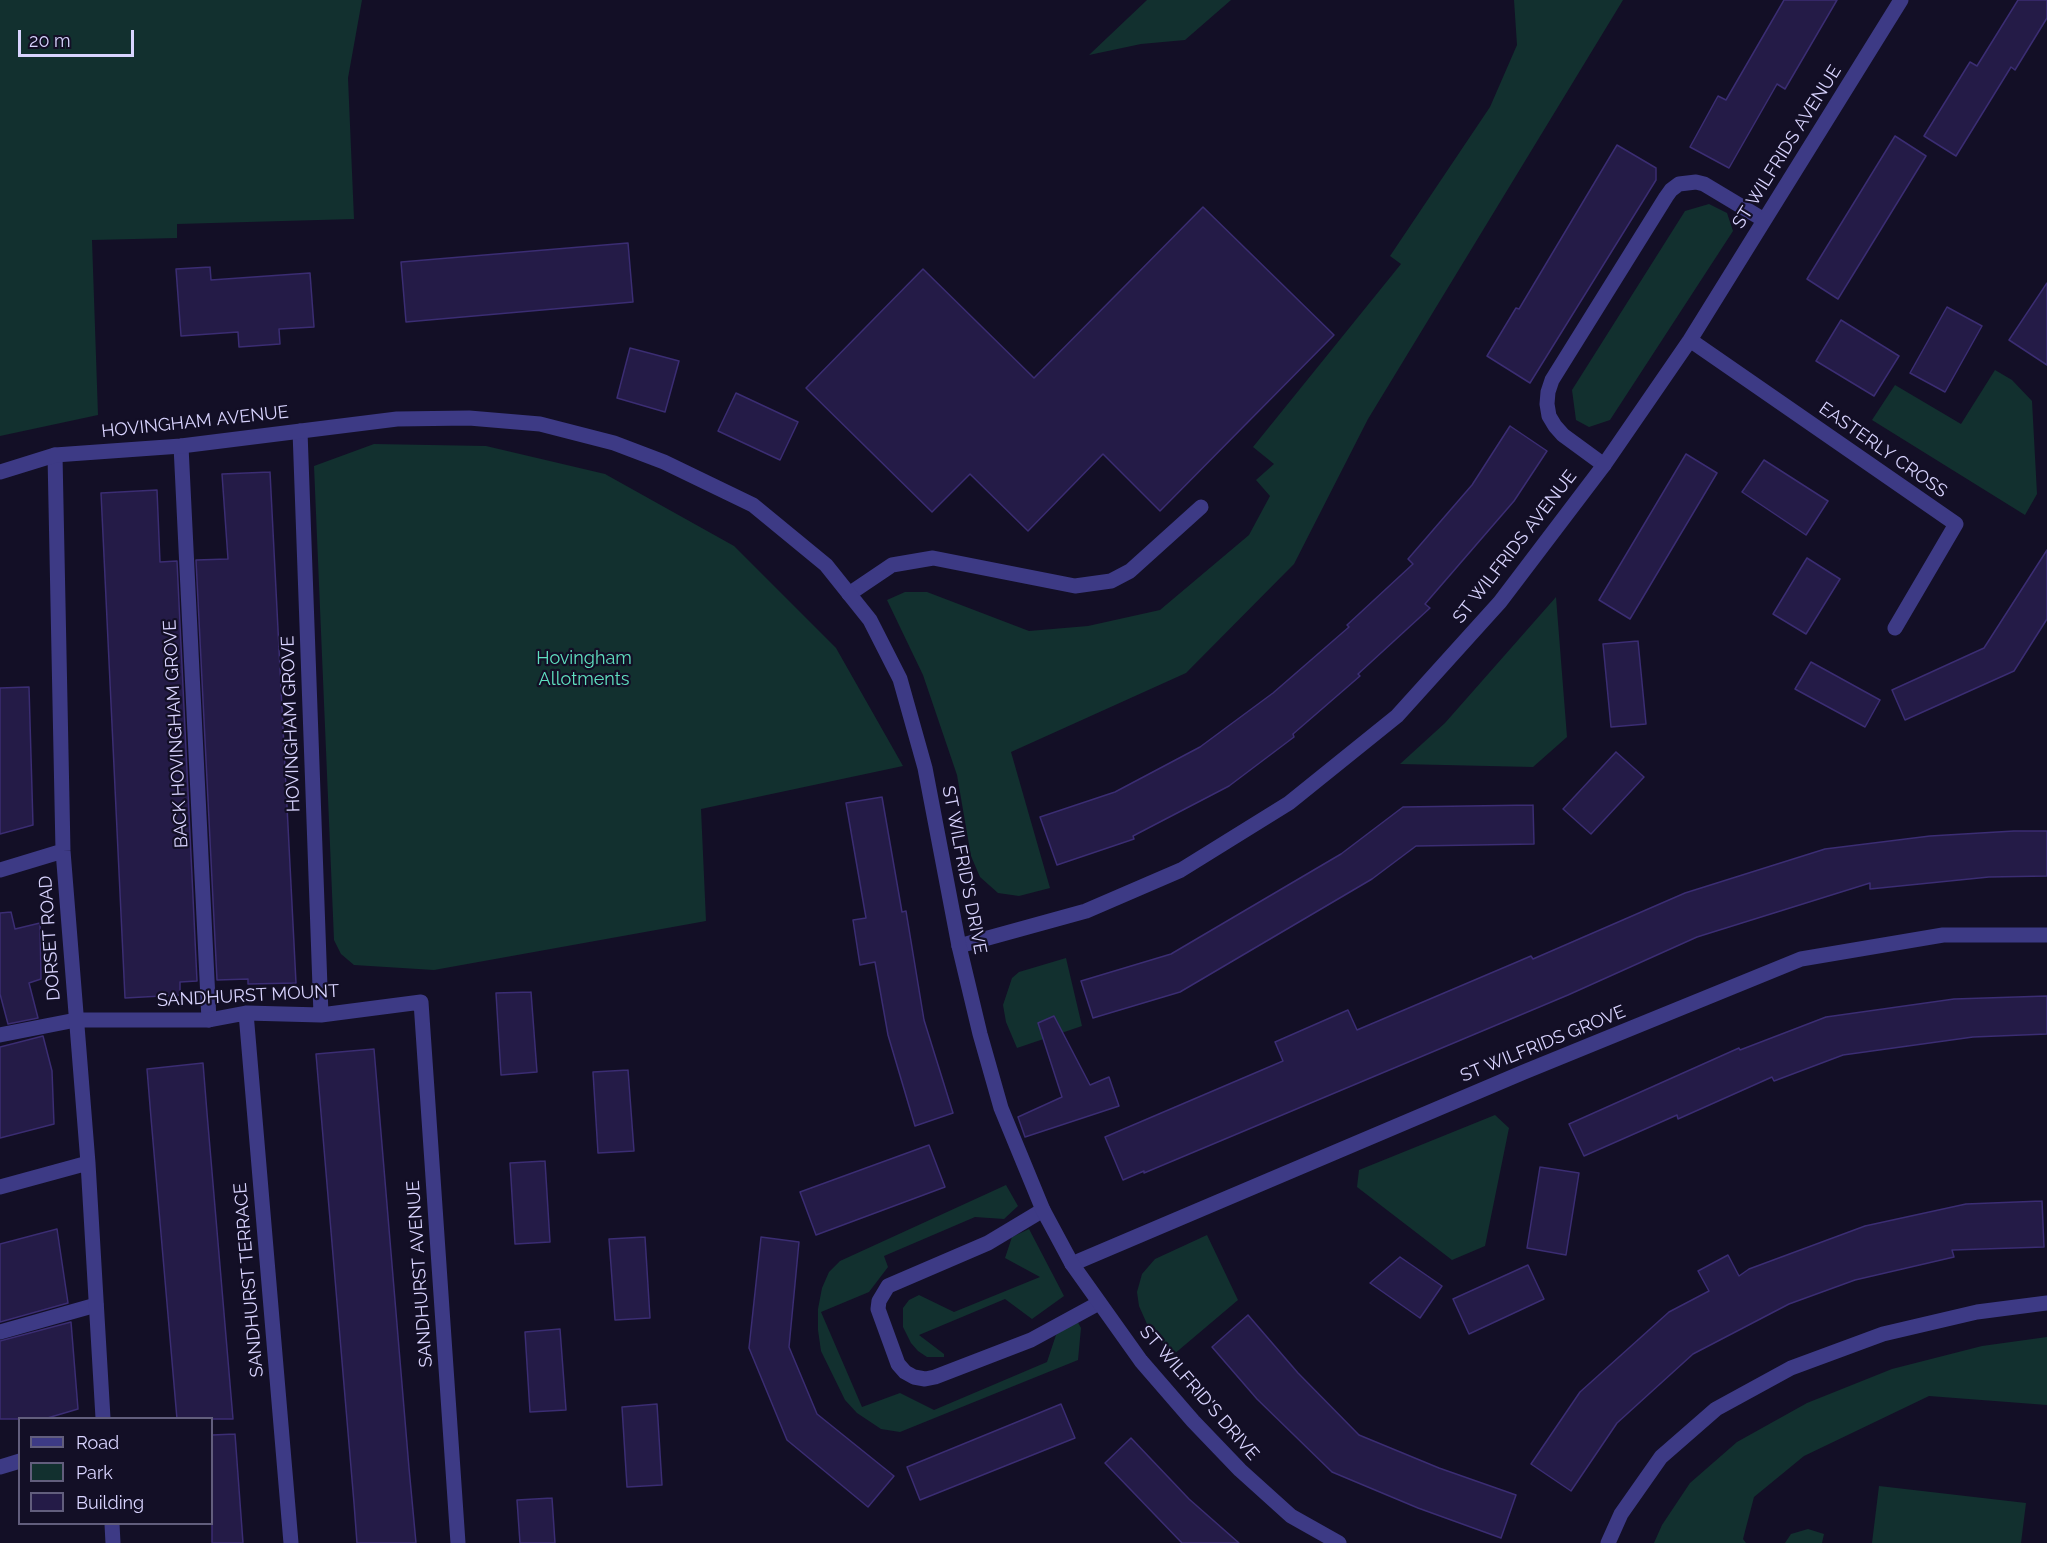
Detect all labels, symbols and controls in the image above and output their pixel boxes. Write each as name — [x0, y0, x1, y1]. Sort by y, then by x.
scale bar — [21, 18, 136, 56]
text: 20 m — [29, 30, 71, 51]
street label: ST WILFRIDS AVENUE — [1728, 61, 1846, 233]
street label: EASTERLY CROSS — [1815, 398, 1951, 502]
street label: HOVINGHAM AVENUE — [100, 401, 290, 443]
street label: ST WILFRIDS AVENUE — [1449, 466, 1581, 628]
street label: BACK HOVINGHAM GROVE — [159, 619, 193, 849]
street label: HOVINGHAM GROVE — [277, 635, 305, 813]
park label: Hovingham Allotments — [536, 648, 632, 690]
street label: ST WILFRID'S DRIVE — [937, 784, 991, 956]
street label: DORSET ROAD — [35, 875, 65, 1001]
street label: SANDHURST MOUNT — [156, 980, 340, 1012]
street label: ST WILFRIDS GROVE — [1457, 1001, 1629, 1087]
street label: SANDHURST AVENUE — [403, 1180, 437, 1368]
street label: SANDHURST TERRACE — [230, 1182, 268, 1378]
street label: ST WILFRID'S DRIVE — [1135, 1321, 1263, 1465]
legend — [18, 1417, 213, 1525]
text: Road — [76, 1432, 119, 1453]
text: Park — [76, 1462, 113, 1483]
text: Building — [76, 1492, 144, 1513]

